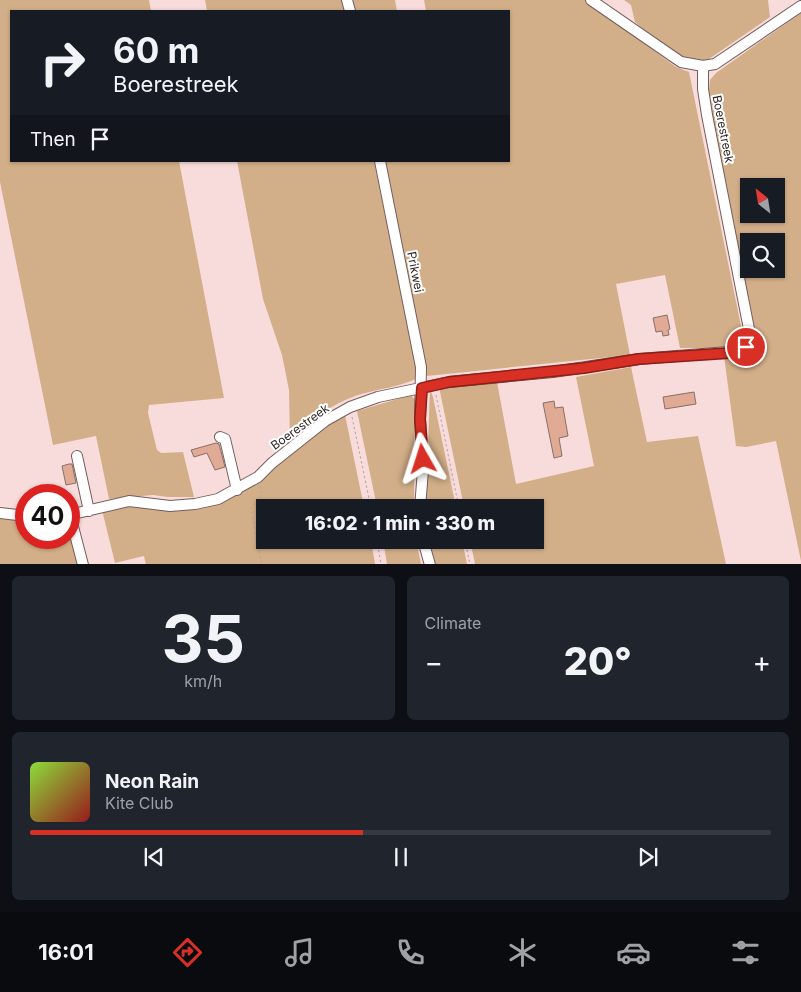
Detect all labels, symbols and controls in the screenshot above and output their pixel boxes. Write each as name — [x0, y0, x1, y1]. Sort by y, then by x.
text: 60 m — [113, 29, 200, 71]
icon: right — [30, 30, 95, 95]
text: Boerestreek — [113, 71, 239, 97]
street label: Boerestreek — [710, 94, 737, 164]
icon: arrive — [86, 125, 114, 153]
text: Then — [30, 128, 76, 151]
north arrow — [740, 178, 785, 222]
map controls — [740, 178, 785, 278]
button: search — [740, 233, 785, 278]
street label: Prikwei — [404, 250, 427, 294]
pin — [725, 326, 767, 368]
icon: arrive — [732, 333, 760, 361]
street label: Boerestreek — [268, 400, 332, 453]
position arrow — [396, 432, 448, 484]
speed limit sign: 40 — [15, 484, 80, 549]
text: 16:02 · 1 min · 330 m — [305, 512, 495, 535]
text: 35 — [161, 599, 245, 678]
text: Climate — [425, 613, 481, 633]
text: 20° — [564, 638, 632, 684]
text: − — [425, 645, 443, 679]
text: + — [752, 645, 771, 679]
text: km/h — [184, 671, 222, 691]
text: Neon Rain — [105, 770, 199, 793]
text: Kite Club — [105, 793, 174, 813]
icon: previous — [140, 843, 168, 871]
icon: pause — [387, 843, 415, 871]
icon: next — [634, 843, 662, 871]
icon: directions — [170, 935, 205, 970]
icon: music — [282, 935, 317, 970]
icon: phone — [393, 935, 428, 970]
icon: climate — [505, 935, 540, 970]
icon: car — [616, 935, 651, 970]
icon: filters — [728, 935, 763, 970]
text: 16:01 — [38, 939, 94, 965]

